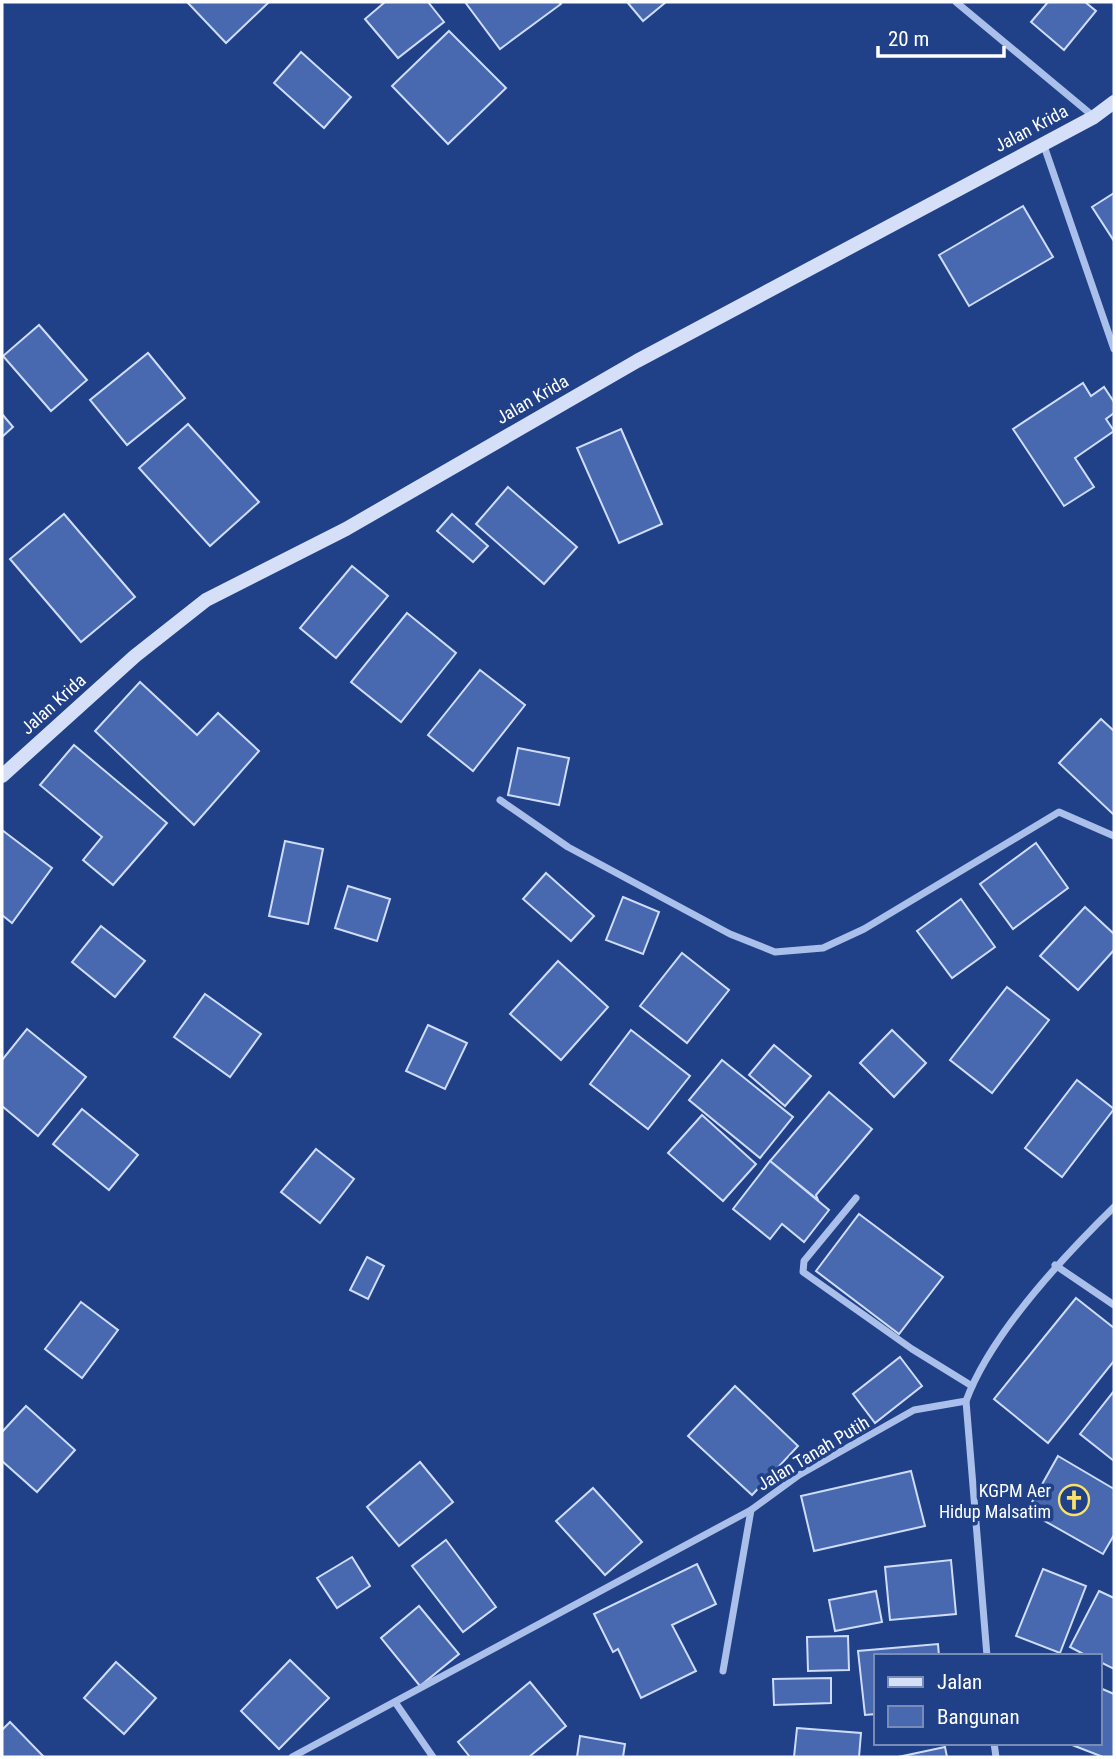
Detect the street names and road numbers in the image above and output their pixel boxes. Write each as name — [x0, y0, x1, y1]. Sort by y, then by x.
street label: Jalan Krida — [991, 100, 1071, 156]
street label: Jalan Krida — [492, 370, 572, 428]
street label: Jalan Krida — [16, 669, 90, 739]
street label: Jalan Tanah Putih — [753, 1411, 873, 1495]

